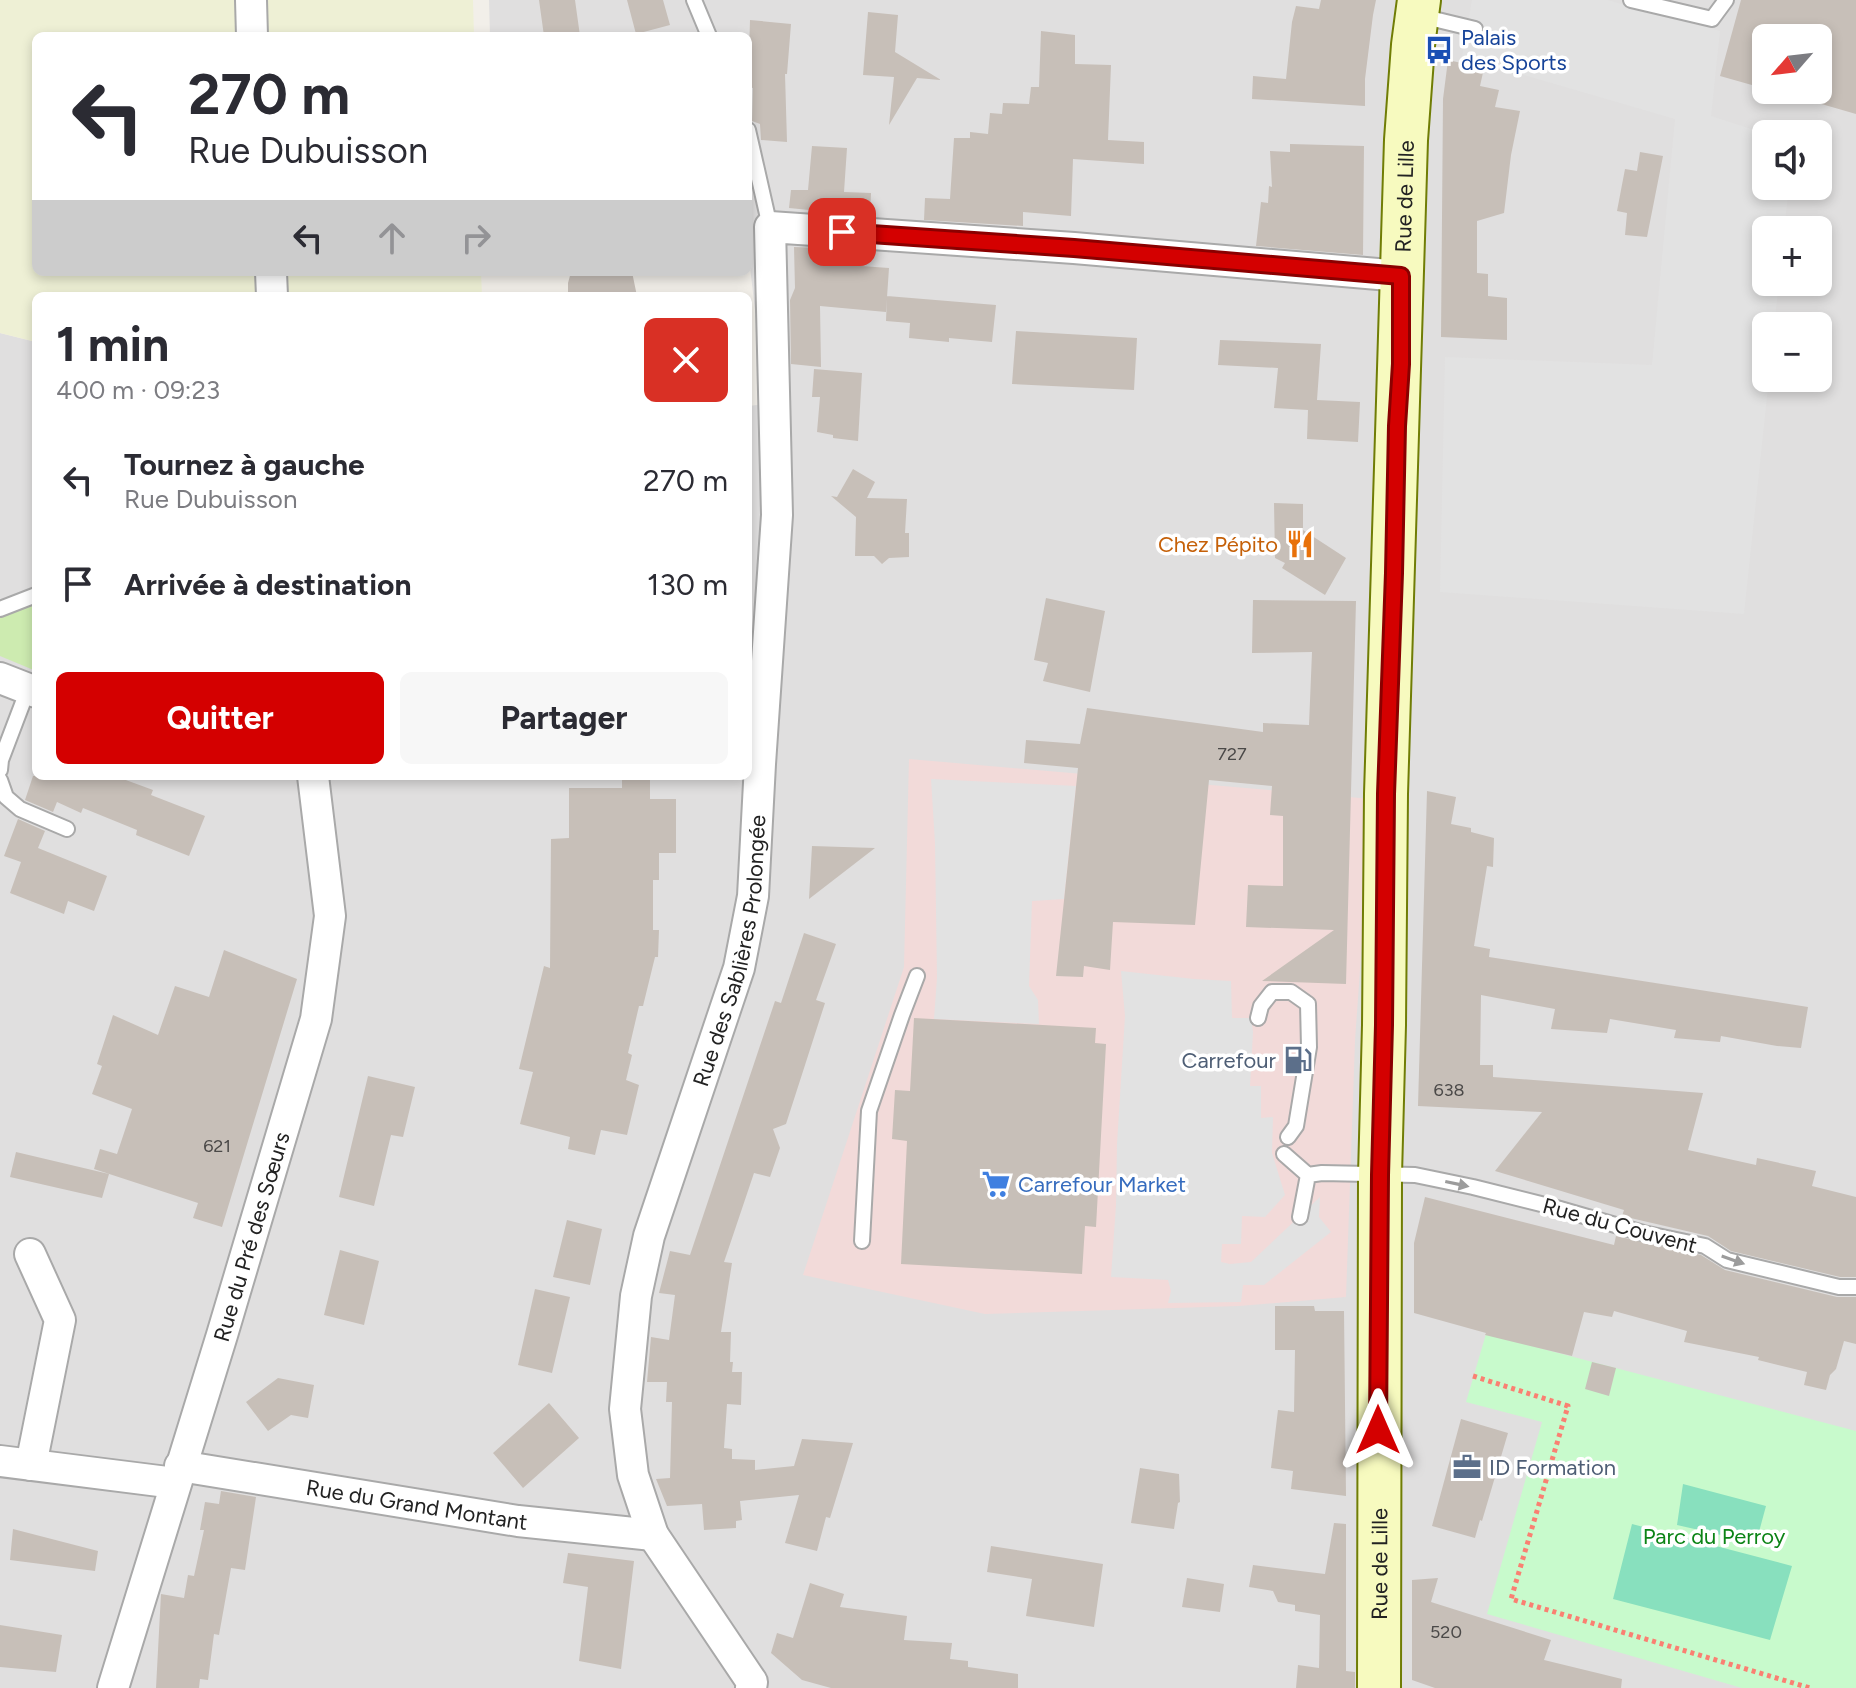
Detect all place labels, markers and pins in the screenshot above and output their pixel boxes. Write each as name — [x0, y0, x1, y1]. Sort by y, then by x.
place label: Palais des Sports — [1461, 24, 1567, 76]
bus stop icon: Palais des Sports — [1424, 35, 1454, 65]
pin — [808, 198, 876, 266]
restaurant icon: Chez Pépito — [1285, 529, 1315, 559]
place label: Chez Pépito — [1158, 531, 1278, 558]
fuel station icon: Carrefour — [1283, 1045, 1313, 1075]
place label: Carrefour — [1182, 1047, 1277, 1074]
supermarket icon: Carrefour Market — [981, 1169, 1011, 1199]
place label: Carrefour Market — [1018, 1171, 1186, 1198]
office icon: ID Formation — [1452, 1452, 1482, 1482]
place label: ID Formation — [1489, 1454, 1616, 1481]

